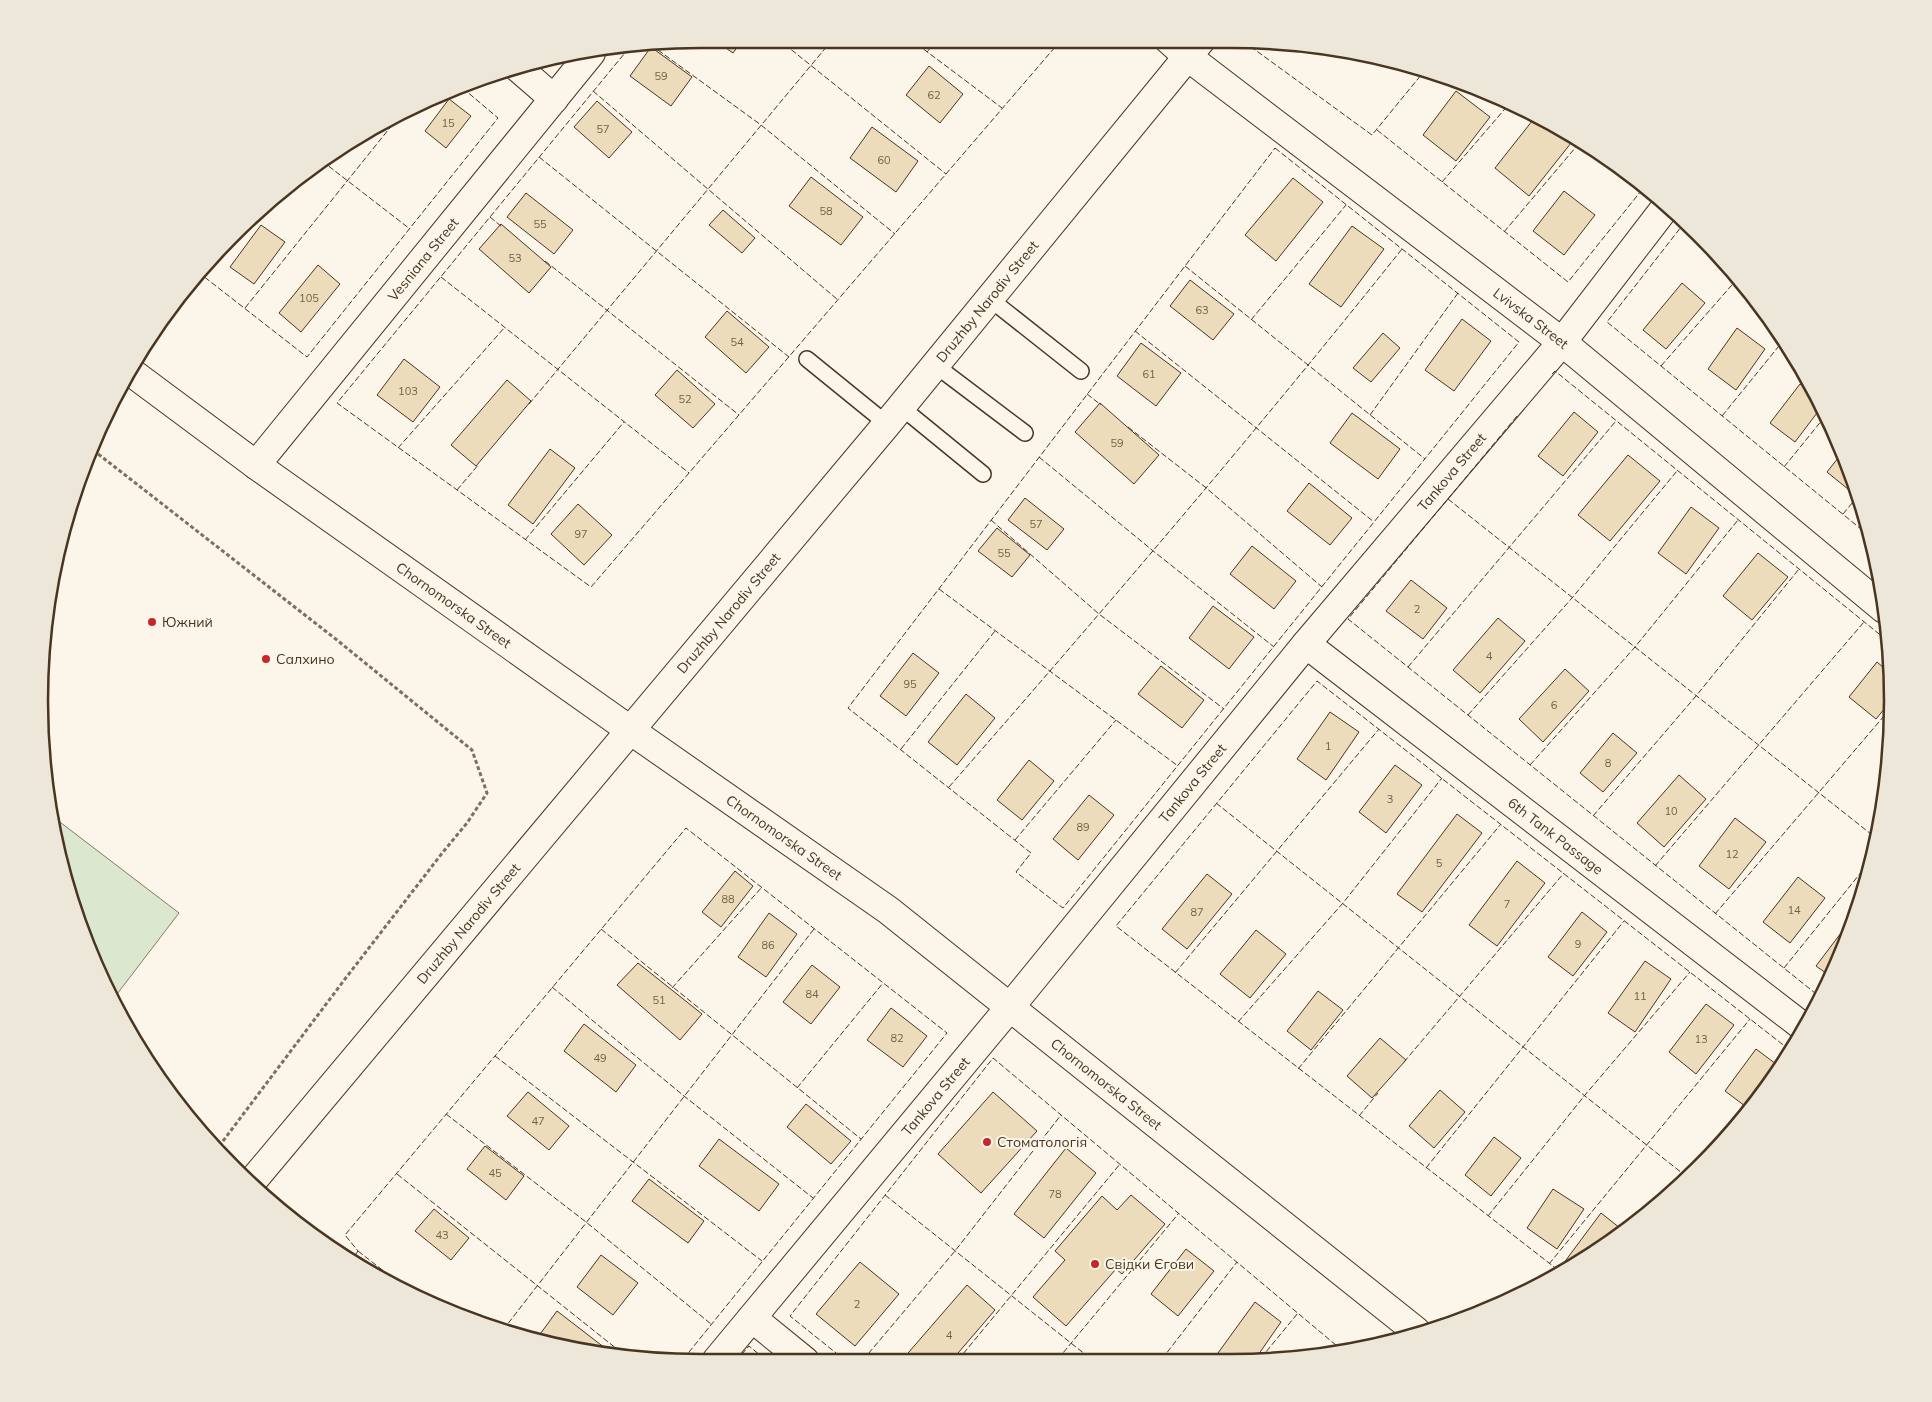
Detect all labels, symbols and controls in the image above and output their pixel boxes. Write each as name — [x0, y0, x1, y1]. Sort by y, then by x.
house number: 59 — [654, 69, 668, 83]
house number: 62 — [927, 88, 941, 102]
house number: 15 — [441, 116, 455, 130]
house number: 57 — [596, 122, 610, 136]
house number: 60 — [877, 153, 891, 167]
house number: 58 — [819, 204, 833, 218]
street label: Vesniana Street — [384, 214, 463, 305]
house number: 55 — [533, 217, 547, 231]
street label: Druzhby Narodiv Street — [932, 237, 1042, 366]
house number: 53 — [508, 251, 522, 265]
street label: Lvivska Street — [1490, 284, 1572, 353]
house number: 105 — [299, 291, 319, 305]
house number: 63 — [1195, 303, 1209, 317]
house number: 54 — [730, 335, 744, 349]
house number: 61 — [1142, 367, 1156, 381]
house number: 103 — [398, 384, 418, 398]
house number: 52 — [678, 392, 692, 406]
street label: Tankova Street — [1414, 429, 1490, 515]
house number: 59 — [1110, 436, 1124, 450]
house number: 57 — [1029, 517, 1043, 531]
house number: 97 — [574, 527, 588, 541]
house number: 55 — [997, 546, 1011, 560]
street label: Druzhby Narodiv Street — [673, 549, 784, 677]
street label: Chornomorska Street — [392, 558, 515, 652]
house number: 2 — [1414, 602, 1421, 616]
place label: Южний — [162, 613, 213, 631]
marker: Южний — [146, 616, 158, 628]
house number: 4 — [1486, 649, 1493, 663]
place label: Салхино — [276, 650, 335, 668]
marker: Салхино — [260, 653, 272, 665]
house number: 95 — [903, 677, 917, 691]
house number: 6 — [1551, 698, 1558, 712]
house number: 1 — [1325, 739, 1331, 753]
street label: Tankova Street — [1155, 740, 1230, 826]
house number: 8 — [1605, 756, 1612, 770]
street label: Chornomorska Street — [723, 791, 846, 884]
house number: 3 — [1387, 792, 1393, 806]
street label: 6th Tank Passage — [1504, 794, 1607, 879]
house number: 10 — [1664, 804, 1678, 818]
house number: 89 — [1076, 820, 1090, 834]
house number: 12 — [1725, 847, 1739, 861]
house number: 5 — [1436, 856, 1443, 870]
street label: Druzhby Narodiv Street — [413, 859, 524, 987]
house number: 88 — [721, 892, 735, 906]
house number: 7 — [1504, 897, 1510, 911]
house number: 14 — [1787, 903, 1801, 917]
house number: 87 — [1190, 905, 1204, 919]
house number: 9 — [1575, 937, 1581, 951]
house number: 86 — [761, 938, 775, 952]
house number: 84 — [805, 987, 819, 1001]
house number: 11 — [1633, 989, 1647, 1003]
house number: 51 — [652, 993, 666, 1007]
house number: 82 — [890, 1031, 904, 1045]
house number: 13 — [1694, 1032, 1708, 1046]
street label: Chornomorska Street — [1047, 1034, 1166, 1134]
house number: 49 — [593, 1051, 607, 1065]
street label: Tankova Street — [898, 1053, 974, 1139]
house number: 47 — [531, 1114, 545, 1128]
place label: Стоматологія — [997, 1133, 1087, 1151]
marker: Стоматологія — [981, 1136, 993, 1148]
house number: 45 — [488, 1166, 502, 1180]
house number: 78 — [1048, 1187, 1062, 1201]
house number: 43 — [435, 1228, 449, 1242]
place label: Свідки Єгови — [1105, 1255, 1194, 1273]
marker: Свідки Єгови — [1089, 1258, 1101, 1270]
house number: 2 — [854, 1297, 861, 1311]
house number: 4 — [946, 1328, 953, 1342]

